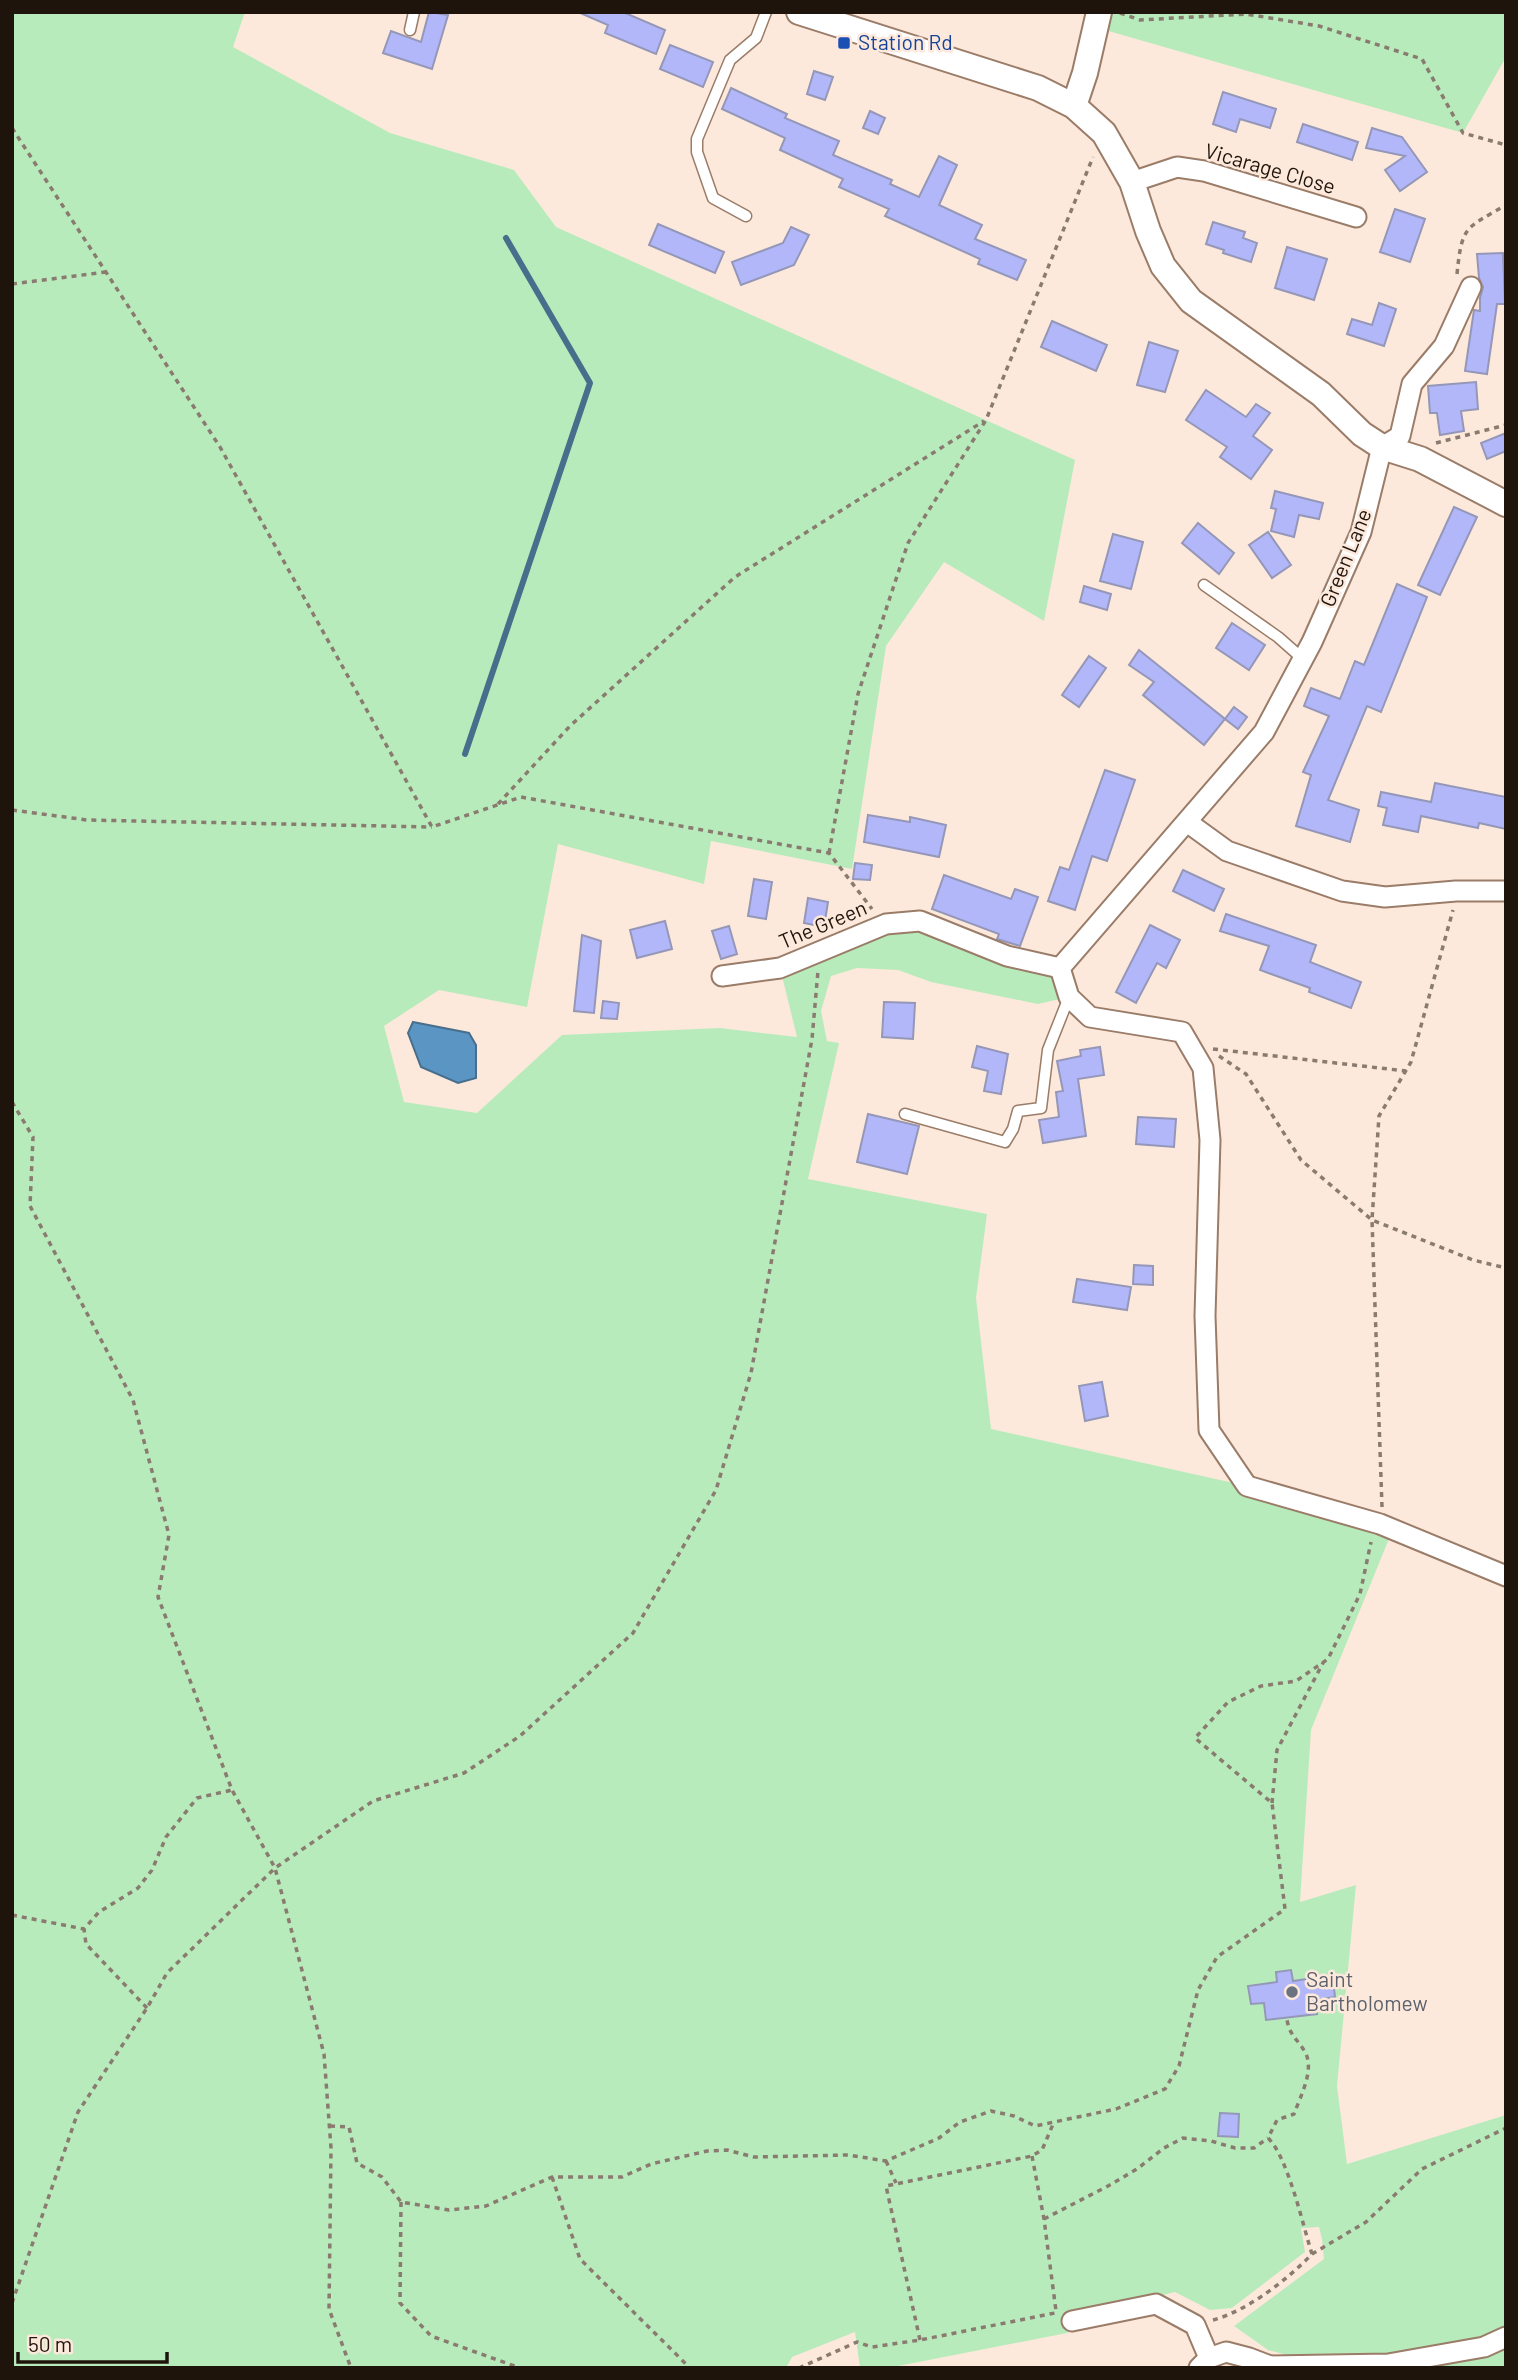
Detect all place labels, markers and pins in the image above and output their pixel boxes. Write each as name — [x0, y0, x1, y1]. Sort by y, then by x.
place label: Station Rd — [858, 29, 953, 54]
marker: Station Rd — [836, 35, 852, 51]
place label: Saint Bartholomew — [1306, 1966, 1428, 2015]
marker: Saint Bartholomew — [1284, 1984, 1300, 2000]

